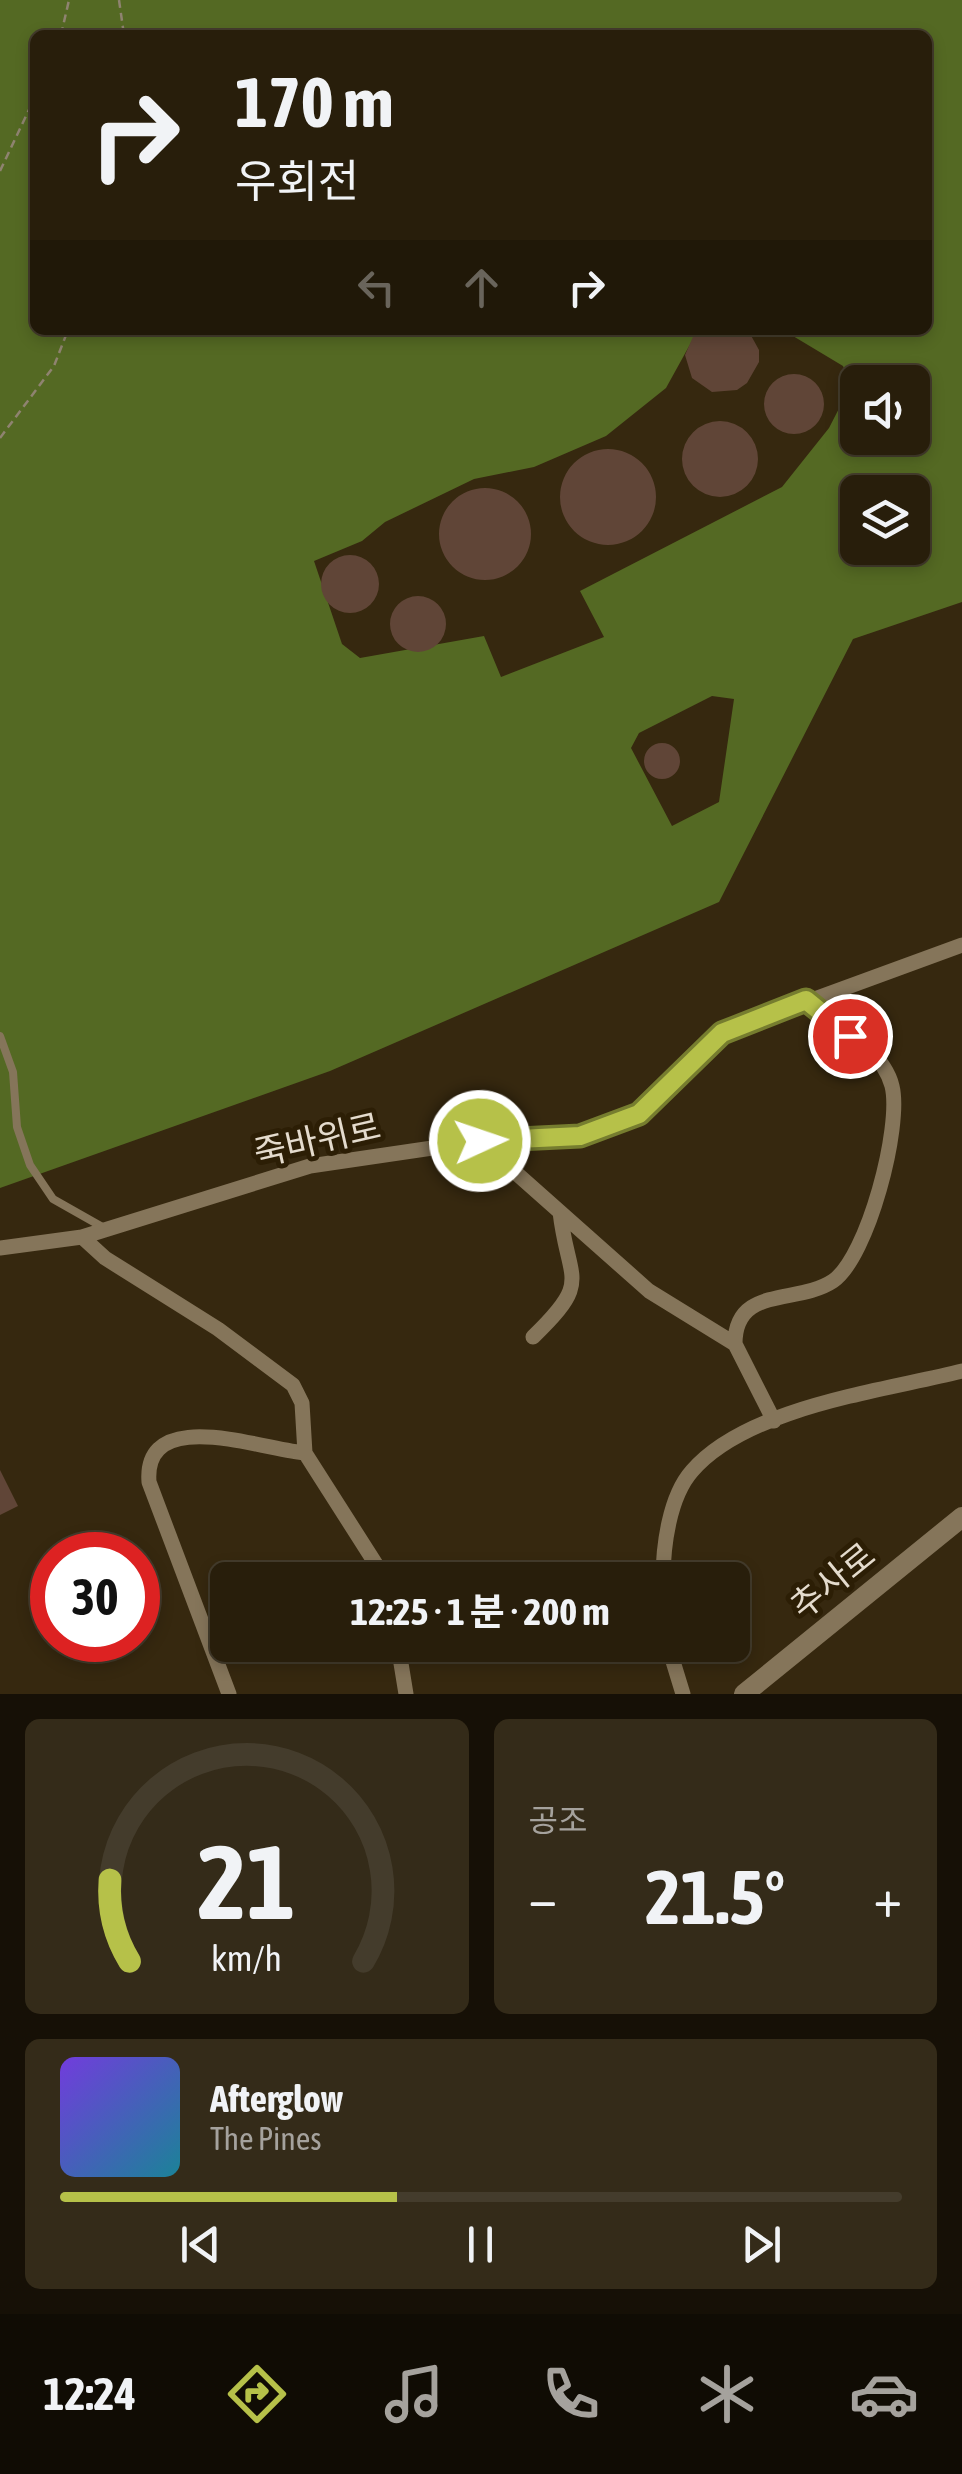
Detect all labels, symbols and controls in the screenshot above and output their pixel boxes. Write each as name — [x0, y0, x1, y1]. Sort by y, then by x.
text: 170 m — [235, 62, 394, 142]
icon: right — [70, 70, 200, 200]
text: 우회전 — [235, 155, 359, 207]
icon: left — [349, 260, 404, 315]
icon: ahead — [454, 260, 509, 315]
icon: right — [559, 260, 614, 315]
map controls — [840, 365, 930, 565]
button: sound — [840, 365, 930, 455]
button: layers — [840, 475, 930, 565]
pin — [808, 994, 893, 1079]
icon: arrive — [823, 1009, 878, 1064]
position arrow — [428, 1089, 532, 1193]
street label: 죽바위로 — [250, 1105, 384, 1173]
speed limit sign: 30 — [30, 1532, 160, 1662]
street label: 추사로 — [782, 1534, 882, 1626]
text: 12:25 · 1 분 · 200 m — [350, 1590, 610, 1633]
text: 공조 — [529, 1802, 587, 1839]
text: 21 — [198, 1822, 296, 1941]
text: 21.5° — [645, 1854, 785, 1940]
text: − — [529, 1866, 557, 1929]
text: + — [873, 1866, 902, 1929]
text: km/h — [211, 1938, 282, 1979]
text: Afterglow — [210, 2077, 343, 2120]
text: The Pines — [210, 2120, 322, 2157]
icon: previous — [173, 2217, 228, 2272]
icon: pause — [453, 2217, 508, 2272]
icon: next — [734, 2217, 789, 2272]
icon: directions — [222, 2359, 292, 2429]
icon: music — [379, 2359, 449, 2429]
icon: phone — [536, 2359, 606, 2429]
icon: climate — [692, 2359, 762, 2429]
icon: car — [849, 2359, 919, 2429]
text: 12:24 — [43, 2368, 136, 2420]

